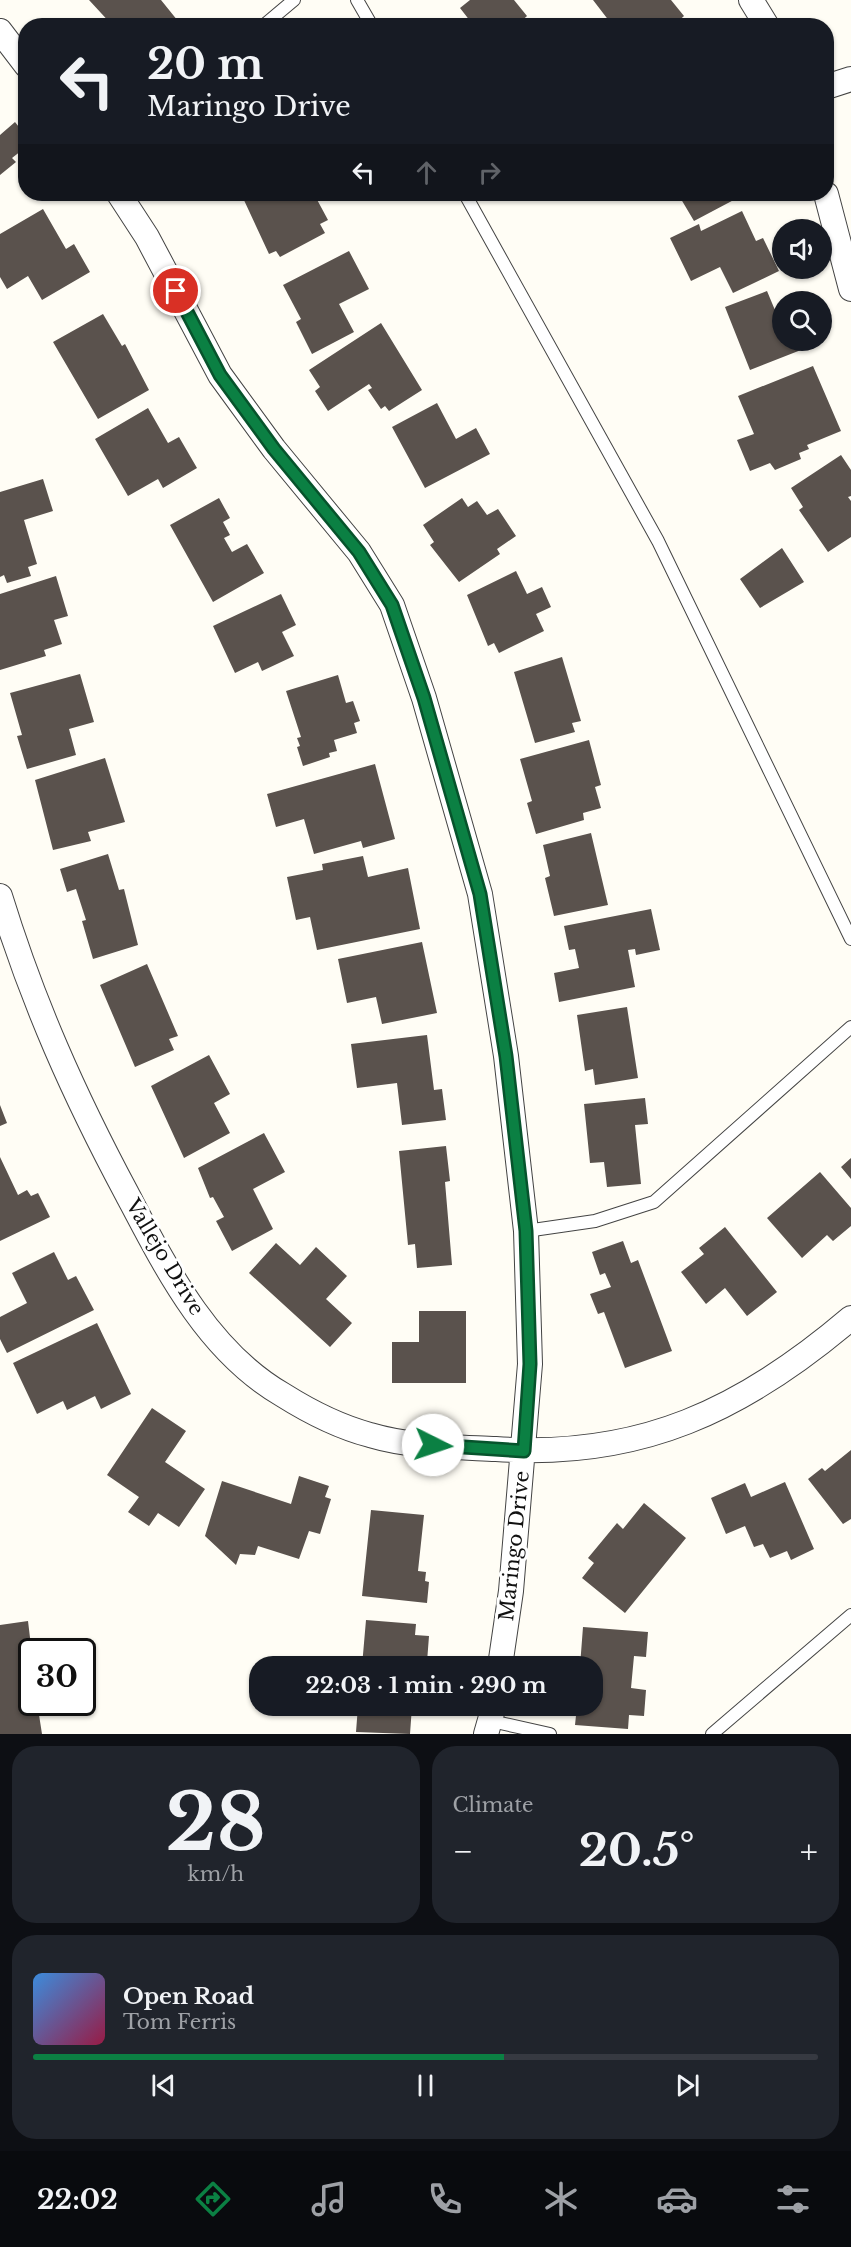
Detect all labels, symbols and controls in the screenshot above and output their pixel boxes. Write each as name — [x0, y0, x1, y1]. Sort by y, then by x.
text: 20 m — [147, 38, 264, 90]
icon: left — [48, 42, 126, 120]
text: Maringo Drive — [147, 90, 351, 123]
icon: left — [347, 156, 380, 189]
icon: ahead — [410, 156, 443, 189]
icon: right — [473, 156, 506, 189]
map controls — [772, 219, 832, 351]
button: sound — [772, 219, 832, 279]
pin — [150, 265, 201, 316]
icon: arrive — [159, 274, 192, 307]
button: search — [772, 291, 832, 351]
street label: Vallejo Drive — [120, 1194, 209, 1319]
position arrow — [401, 1413, 465, 1477]
street label: Maringo Drive — [494, 1470, 534, 1622]
speed limit sign: 30 — [18, 1638, 96, 1716]
text: 22:03 · 1 min · 290 m — [306, 1672, 546, 1699]
text: 28 — [166, 1774, 266, 1871]
text: Climate — [453, 1793, 533, 1817]
text: 20.5° — [579, 1822, 695, 1878]
text: − — [453, 1831, 473, 1872]
text: + — [800, 1831, 818, 1872]
text: km/h — [187, 1862, 244, 1886]
text: Open Road — [123, 1983, 254, 2010]
text: Tom Ferris — [123, 2010, 236, 2034]
icon: previous — [147, 2069, 180, 2102]
icon: pause — [409, 2069, 442, 2102]
icon: next — [671, 2069, 704, 2102]
icon: directions — [192, 2178, 234, 2220]
icon: music — [308, 2178, 350, 2220]
icon: phone — [424, 2178, 466, 2220]
icon: climate — [540, 2178, 582, 2220]
icon: car — [656, 2178, 698, 2220]
icon: filters — [772, 2178, 814, 2220]
text: 22:02 — [37, 2183, 118, 2216]

